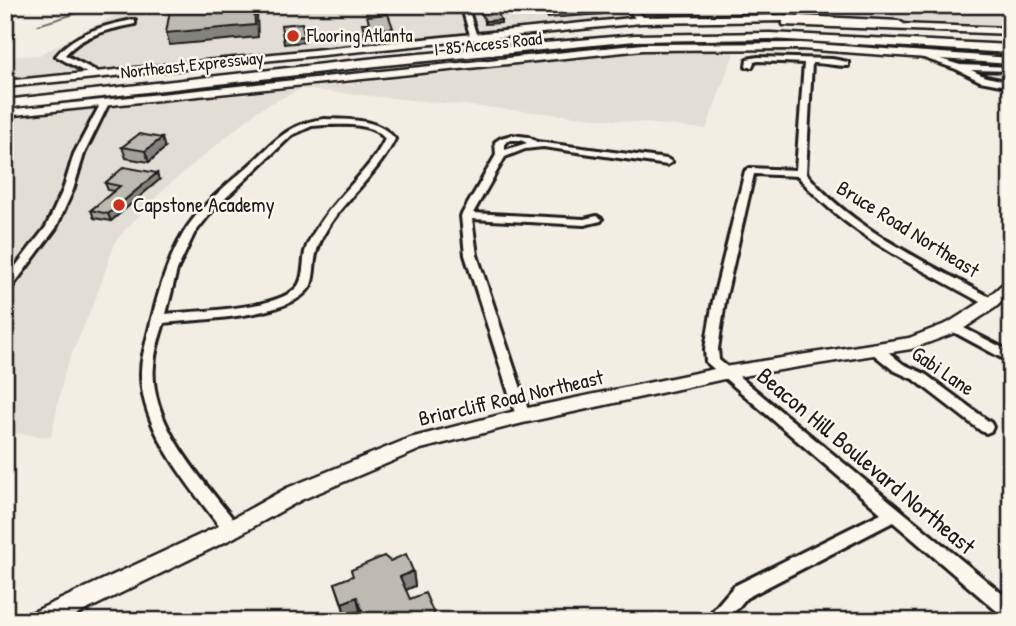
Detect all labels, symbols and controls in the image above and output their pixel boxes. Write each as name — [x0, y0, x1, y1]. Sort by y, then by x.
place label: Flooring Atlanta — [306, 23, 413, 48]
street label: I-85 Access Road — [433, 25, 543, 62]
marker: Flooring Atlanta — [285, 28, 301, 44]
street label: Northeast Expressway — [119, 45, 265, 84]
street label: Bruce Road Northeast — [831, 173, 986, 285]
place label: Capstone Academy — [133, 190, 275, 219]
marker: Capstone Academy — [111, 197, 127, 213]
street label: Gabi Lane — [906, 339, 981, 402]
street label: Beacon Hill Boulevard Northeast — [751, 359, 983, 562]
street label: Briarcliff Road Northeast — [416, 362, 607, 433]

